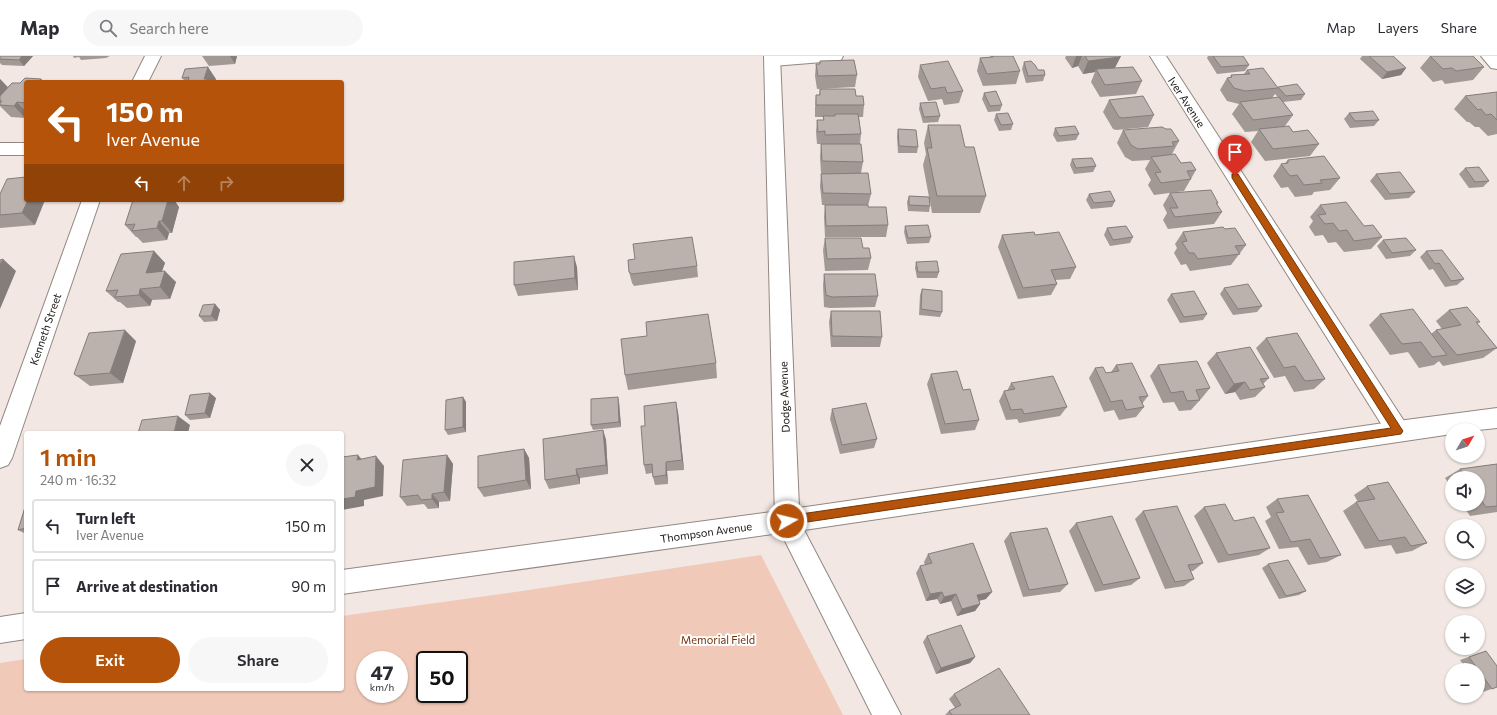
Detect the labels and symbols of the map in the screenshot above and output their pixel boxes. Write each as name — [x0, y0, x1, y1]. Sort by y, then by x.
street label: Iver Avenue — [1166, 74, 1208, 130]
pin — [1218, 135, 1252, 176]
street label: Kenneth Street — [27, 291, 64, 367]
street label: Dodge Avenue — [776, 361, 792, 433]
north arrow — [1445, 423, 1485, 463]
position arrow — [766, 500, 808, 542]
street label: Thompson Avenue — [659, 519, 753, 545]
park label: Memorial Field — [681, 633, 755, 646]
speed limit sign: 50 — [416, 651, 468, 703]

